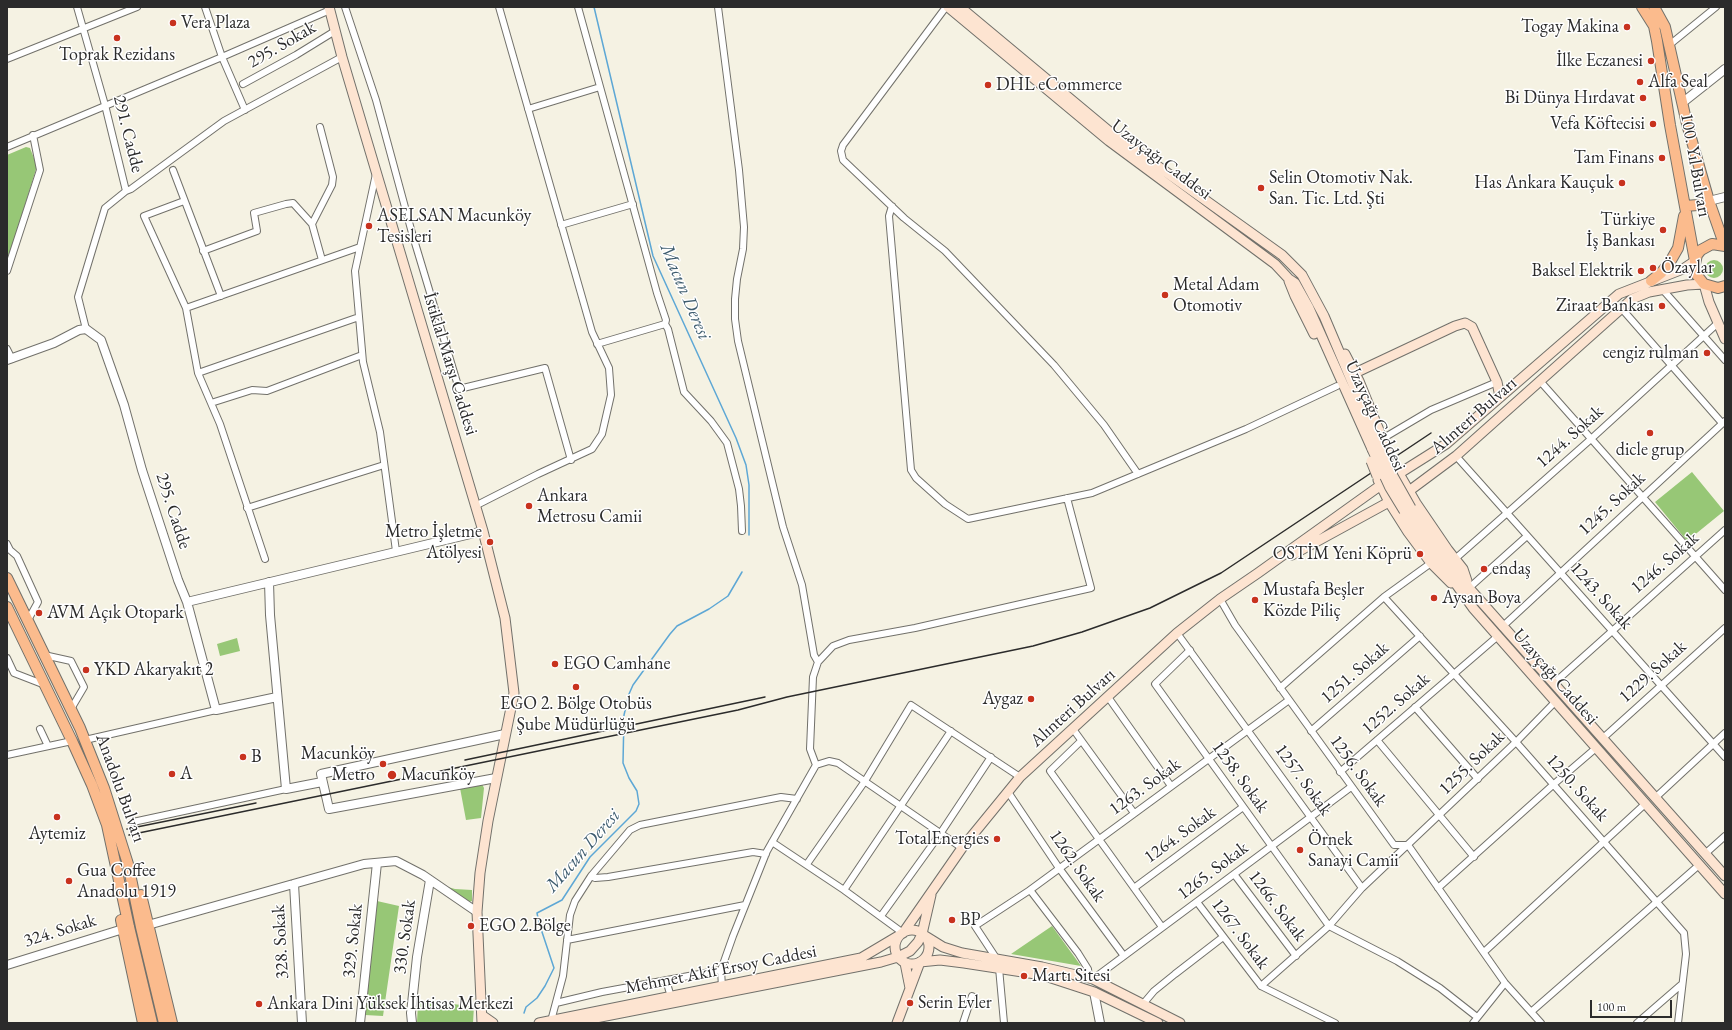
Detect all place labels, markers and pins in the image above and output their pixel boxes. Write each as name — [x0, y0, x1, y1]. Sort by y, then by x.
place label: Vera Plaza — [181, 12, 250, 34]
place label: Togay Makina — [1521, 16, 1619, 38]
marker: Vera Plaza — [168, 18, 178, 28]
marker: Togay Makina — [1622, 22, 1632, 32]
marker: Toprak Rezidans — [112, 33, 122, 43]
place label: Toprak Rezidans — [59, 44, 175, 66]
place label: İlke Eczanesi — [1556, 50, 1643, 72]
marker: İlke Eczanesi — [1646, 56, 1656, 66]
place label: Alfa Seal — [1648, 71, 1708, 93]
place label: DHL eCommerce — [996, 74, 1122, 96]
marker: Alfa Seal — [1635, 77, 1645, 87]
marker: DHL eCommerce — [983, 80, 993, 90]
place label: Bi Dünya Hırdavat — [1505, 87, 1635, 109]
marker: Bi Dünya Hırdavat — [1638, 93, 1648, 103]
place label: Vefa Köftecisi — [1550, 113, 1645, 135]
marker: Vefa Köftecisi — [1648, 119, 1658, 129]
place label: Tam Finans — [1573, 147, 1654, 169]
marker: Tam Finans — [1657, 153, 1667, 163]
place label: Selin Otomotiv Nak. San. Tic. Ltd. Şti — [1269, 167, 1413, 210]
place label: Has Ankara Kauçuk — [1474, 172, 1614, 194]
marker: Has Ankara Kauçuk — [1617, 178, 1627, 188]
marker: Selin Otomotiv Nak. San. Tic. Ltd. Şti — [1256, 183, 1266, 193]
place label: ASELSAN Macunköy Tesisleri — [377, 205, 531, 248]
place label: Türkiye İş Bankası — [1586, 209, 1655, 252]
marker: ASELSAN Macunköy Tesisleri — [364, 221, 374, 231]
marker: Türkiye İş Bankası — [1658, 225, 1668, 235]
place label: Özaylar — [1661, 257, 1714, 279]
place label: Baksel Elektrik — [1532, 260, 1633, 282]
marker: Özaylar — [1648, 263, 1658, 273]
marker: Baksel Elektrik — [1636, 266, 1646, 276]
place label: Metal Adam Otomotiv — [1173, 274, 1259, 316]
marker: Metal Adam Otomotiv — [1160, 290, 1170, 300]
place label: Ziraat Bankası — [1556, 295, 1654, 317]
marker: Ziraat Bankası — [1657, 301, 1667, 311]
place label: cengiz rulman — [1602, 342, 1699, 364]
marker: cengiz rulman — [1702, 348, 1712, 358]
marker: dicle grup — [1645, 428, 1655, 438]
place label: dicle grup — [1616, 439, 1684, 461]
place label: Ankara Metrosu Camii — [537, 485, 642, 528]
marker: Ankara Metrosu Camii — [524, 501, 534, 511]
place label: Metro İşletme Atölyesi — [385, 521, 482, 564]
marker: Metro İşletme Atölyesi — [485, 537, 495, 547]
place label: OSTİM Yeni Köprü — [1273, 543, 1412, 565]
marker: OSTİM Yeni Köprü — [1415, 549, 1425, 559]
place label: endaş — [1492, 558, 1531, 580]
marker: endaş — [1479, 564, 1489, 574]
place label: Mustafa Beşler Közde Piliç — [1263, 579, 1364, 622]
place label: Aysan Boya — [1442, 587, 1521, 609]
marker: Aysan Boya — [1429, 593, 1439, 603]
marker: Mustafa Beşler Közde Piliç — [1250, 595, 1260, 605]
place label: AVM Açık Otopark — [47, 602, 184, 624]
marker: AVM Açık Otopark — [34, 608, 44, 618]
place label: EGO Camhane — [563, 653, 671, 675]
place label: YKD Akaryakıt 2 — [94, 659, 213, 681]
marker: EGO Camhane — [550, 659, 560, 669]
marker: YKD Akaryakıt 2 — [81, 665, 91, 675]
marker: EGO 2. Bölge Otobüs Şube Müdürlüğü — [571, 682, 581, 692]
place label: Aygaz — [982, 688, 1023, 710]
place label: EGO 2. Bölge Otobüs Şube Müdürlüğü — [500, 693, 652, 736]
marker: Aygaz — [1026, 694, 1036, 704]
place label: Macunköy Metro — [301, 743, 375, 786]
place label: B — [251, 746, 262, 768]
marker: B — [238, 752, 248, 762]
marker: Macunköy Metro — [378, 759, 388, 769]
place label: A — [180, 763, 192, 785]
place label: Macunköy — [401, 764, 475, 786]
marker: A — [167, 769, 177, 779]
marker: Macunköy — [386, 769, 398, 781]
marker: Aytemiz — [52, 812, 62, 822]
place label: Aytemiz — [29, 823, 85, 845]
place label: TotalEnergies — [895, 828, 989, 850]
place label: Örnek Sanayi Camii — [1308, 829, 1399, 872]
marker: TotalEnergies — [992, 834, 1002, 844]
marker: Örnek Sanayi Camii — [1295, 845, 1305, 855]
place label: Gua Coffee Anadolu 1919 — [77, 860, 176, 902]
marker: Gua Coffee Anadolu 1919 — [64, 876, 74, 886]
place label: BP — [960, 909, 981, 931]
place label: EGO 2.Bölge — [479, 915, 571, 937]
marker: BP — [947, 915, 957, 925]
marker: EGO 2.Bölge — [466, 921, 476, 931]
place label: Martı Sitesi — [1032, 965, 1110, 987]
marker: Martı Sitesi — [1019, 971, 1029, 981]
place label: Serin Evler — [918, 992, 992, 1014]
place label: Ankara Dini Yüksek İhtisas Merkezi — [267, 993, 513, 1015]
marker: Serin Evler — [905, 998, 915, 1008]
marker: Ankara Dini Yüksek İhtisas Merkezi — [254, 999, 264, 1009]

